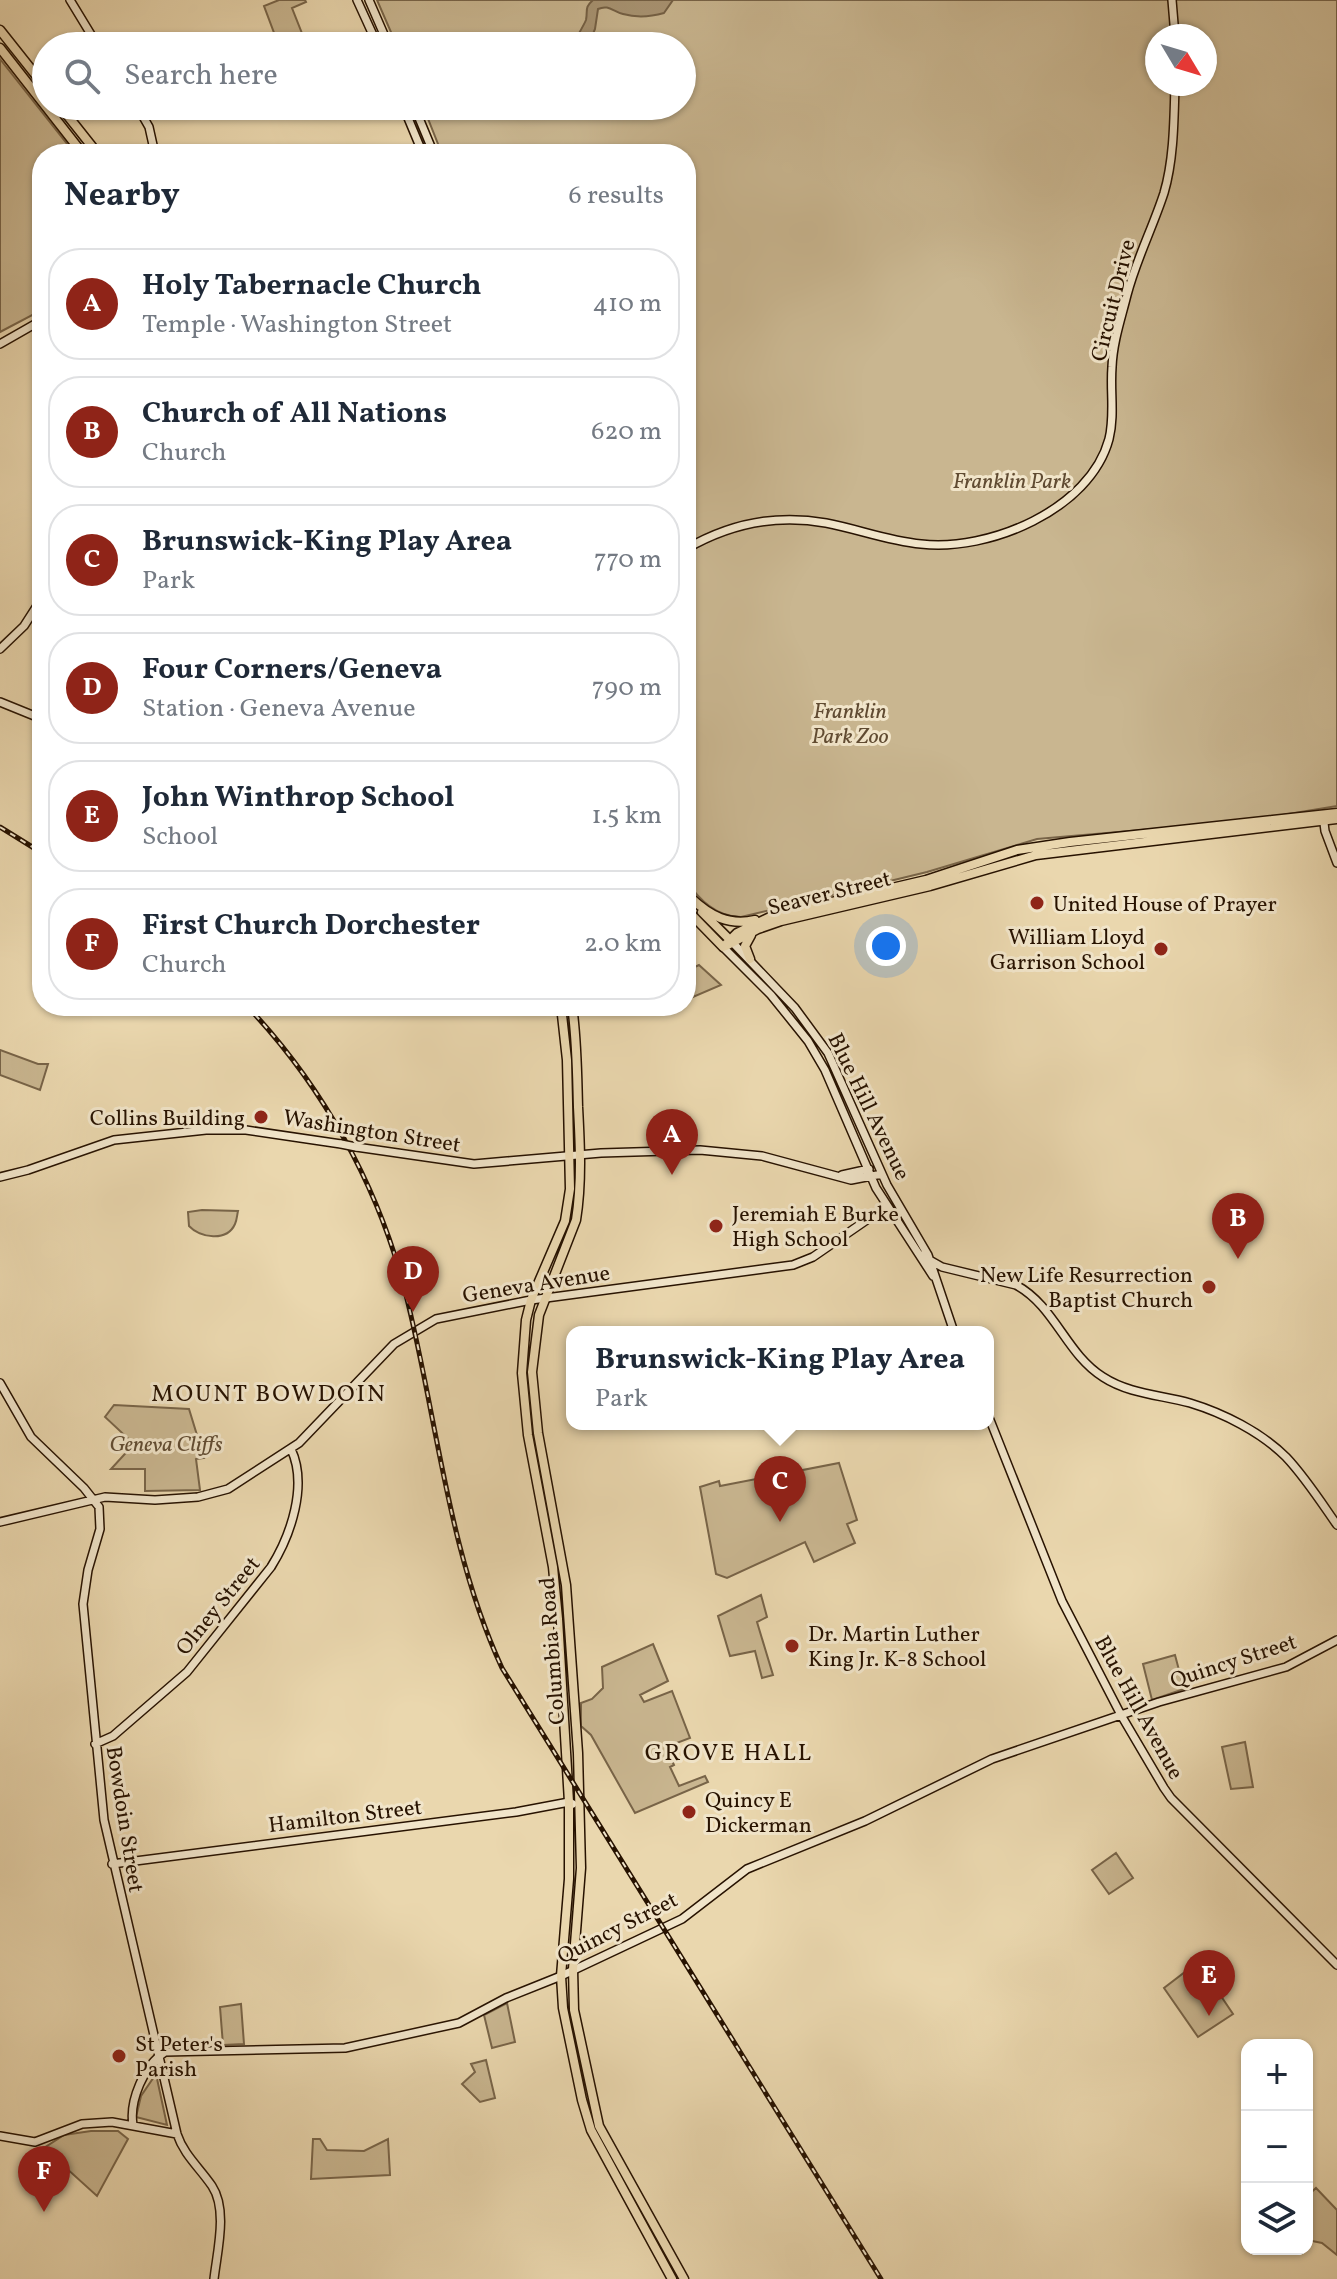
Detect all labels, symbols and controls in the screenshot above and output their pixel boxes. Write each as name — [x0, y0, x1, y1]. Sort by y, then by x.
north arrow — [1145, 24, 1217, 96]
search box — [32, 32, 696, 120]
icon: search — [60, 54, 104, 98]
text: Search here — [124, 55, 278, 97]
text: Nearby — [64, 173, 180, 220]
text: 6 results — [569, 178, 664, 214]
street label: Circuit Drive — [1084, 236, 1145, 365]
text: Holy Tabernacle Church — [142, 265, 481, 307]
text: A — [83, 286, 101, 322]
text: 410 m — [593, 286, 662, 322]
text: Temple · Washington Street — [142, 307, 452, 343]
text: Church of All Nations — [142, 393, 447, 435]
text: B — [83, 414, 101, 450]
text: 620 m — [591, 414, 662, 450]
text: Church — [142, 435, 227, 471]
park label: Franklin Park — [953, 467, 1071, 498]
text: Brunswick-King Play Area — [142, 521, 512, 563]
text: C — [84, 542, 100, 578]
text: 770 m — [594, 542, 662, 578]
text: Park — [142, 563, 195, 599]
text: Four Corners/Geneva — [142, 649, 442, 691]
text: D — [82, 670, 102, 706]
text: 790 m — [592, 670, 662, 706]
text: Station · Geneva Avenue — [142, 691, 416, 727]
park label: Franklin Park Zoo — [811, 697, 889, 753]
text: John Winthrop School — [142, 777, 454, 819]
text: E — [84, 798, 100, 834]
text: 1.5 km — [591, 798, 662, 834]
text: School — [142, 819, 218, 855]
street label: Seaver Street — [765, 864, 895, 925]
place label: United House of Prayer — [1053, 890, 1277, 921]
marker: United House of Prayer — [1028, 894, 1046, 912]
text: First Church Dorchester — [142, 905, 480, 947]
place label: William Lloyd Garrison School — [990, 923, 1145, 979]
text: F — [84, 926, 100, 962]
text: 2.0 km — [584, 926, 662, 962]
your location — [866, 926, 906, 966]
marker: William Lloyd Garrison School — [1152, 940, 1170, 958]
text: Church — [142, 947, 227, 983]
street label: Blue Hill Avenue — [819, 1028, 917, 1186]
street label: Washington Street — [281, 1103, 463, 1162]
place label: Collins Building — [90, 1104, 245, 1135]
marker: Collins Building — [252, 1108, 270, 1126]
pin: A — [646, 1109, 698, 1175]
pin: B — [1212, 1193, 1264, 1259]
place label: Jeremiah E Burke High School — [732, 1200, 899, 1256]
marker: Jeremiah E Burke High School — [707, 1217, 725, 1235]
pin: D — [387, 1246, 439, 1312]
street label: Geneva Avenue — [460, 1259, 612, 1312]
place label: New Life Resurrection Baptist Church — [980, 1261, 1193, 1317]
marker: New Life Resurrection Baptist Church — [1200, 1278, 1218, 1296]
popup — [566, 1326, 994, 1430]
text: Brunswick-King Play Area — [595, 1339, 965, 1381]
district label: MOUNT BOWDOIN — [151, 1378, 387, 1412]
text: Park — [595, 1381, 648, 1417]
park label: Geneva Cliffs — [110, 1430, 223, 1461]
pin: C — [754, 1456, 806, 1522]
street label: Olney Street — [169, 1550, 269, 1663]
street label: Columbia Road — [533, 1576, 574, 1726]
place label: Dr. Martin Luther King Jr. K-8 School — [808, 1620, 986, 1676]
street label: Quincy Street — [1167, 1627, 1301, 1697]
street label: Blue Hill Avenue — [1085, 1631, 1190, 1786]
marker: Dr. Martin Luther King Jr. K-8 School — [783, 1637, 801, 1655]
district label: GROVE HALL — [645, 1737, 813, 1771]
street label: Bowdoin Street — [97, 1744, 150, 1895]
place label: Quincy E Dickerman — [705, 1786, 812, 1842]
street label: Hamilton Street — [267, 1793, 424, 1842]
marker: Quincy E Dickerman — [680, 1803, 698, 1821]
street label: Quincy Street — [553, 1885, 684, 1973]
pin: E — [1183, 1950, 1235, 2016]
place label: St Peter's Parish — [135, 2030, 223, 2086]
map controls — [1241, 2039, 1313, 2255]
button: + — [1241, 2039, 1313, 2111]
marker: St Peter's Parish — [110, 2047, 128, 2065]
button: − — [1241, 2111, 1313, 2183]
pin: F — [18, 2146, 70, 2212]
button: layers — [1241, 2183, 1313, 2255]

